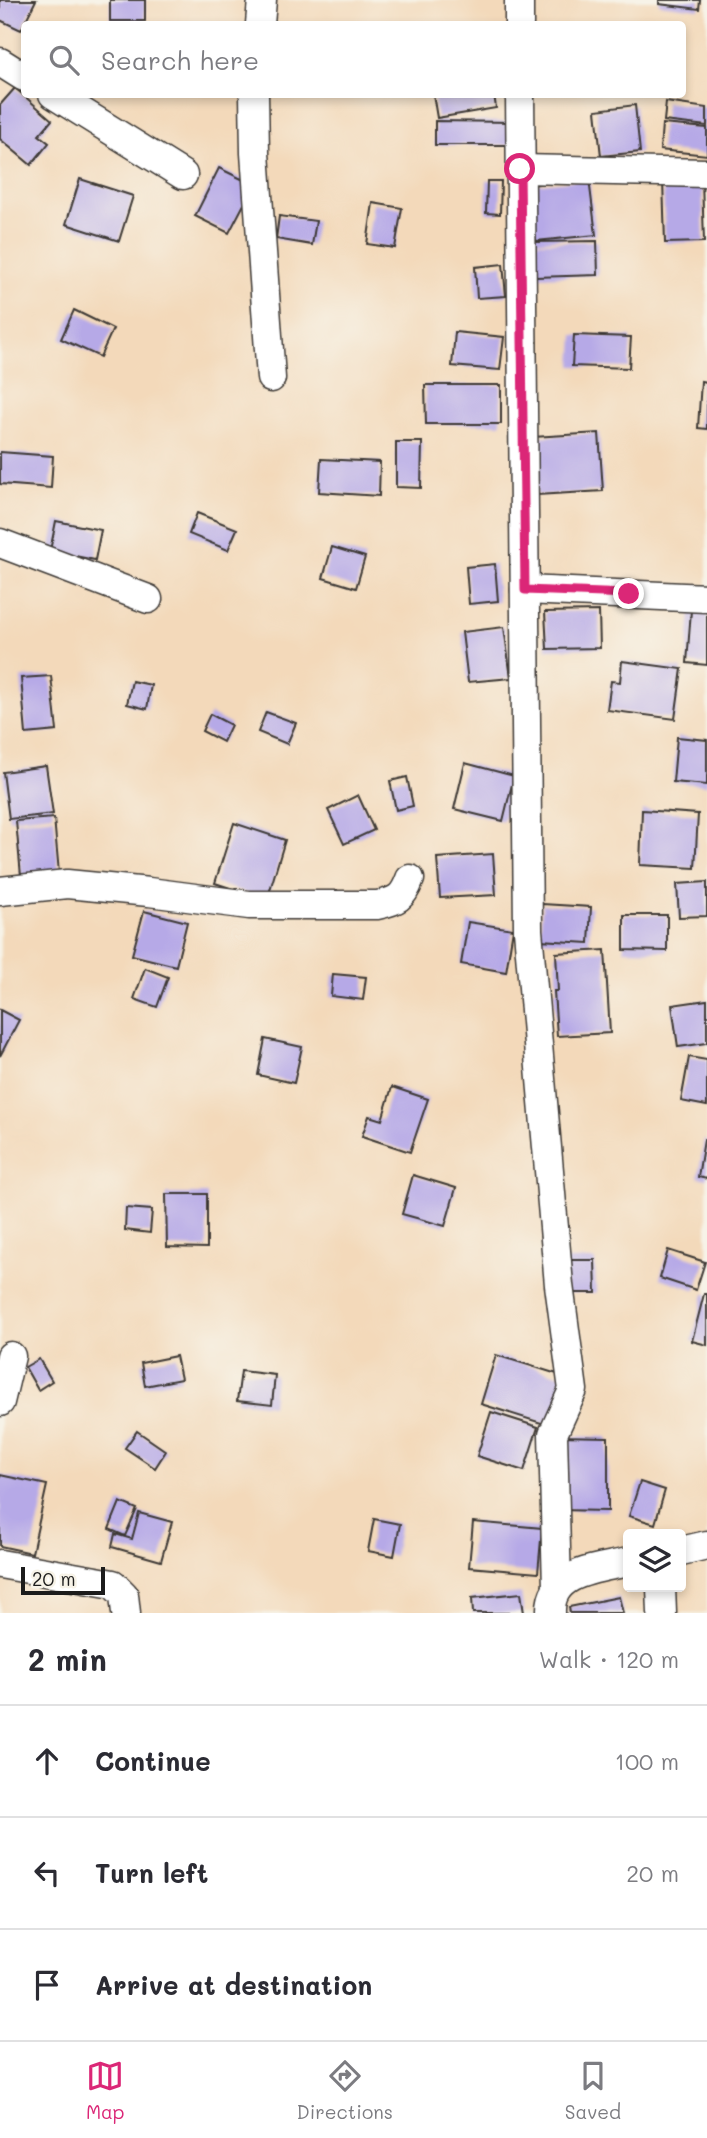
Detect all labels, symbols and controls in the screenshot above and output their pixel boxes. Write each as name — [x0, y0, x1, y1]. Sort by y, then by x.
search box — [21, 21, 686, 98]
icon: search — [45, 41, 83, 79]
text: Search here — [101, 43, 259, 77]
route start — [504, 153, 535, 184]
route end — [613, 578, 644, 609]
map controls — [623, 1529, 686, 1592]
button: layers — [623, 1529, 686, 1592]
scale bar — [21, 1564, 105, 1596]
text: 20 m — [32, 1566, 76, 1591]
text: 2 min — [28, 1639, 107, 1679]
text: Walk · 120 m — [539, 1644, 679, 1674]
icon: ahead — [28, 1742, 66, 1780]
text: Continue — [95, 1744, 211, 1778]
text: 100 m — [615, 1746, 679, 1776]
icon: left — [28, 1854, 66, 1892]
text: Turn left — [95, 1856, 208, 1890]
text: 20 m — [626, 1858, 679, 1888]
icon: arrive — [28, 1966, 66, 2004]
text: Arrive at destination — [95, 1968, 372, 2002]
tab: Map — [86, 2057, 125, 2124]
tab: Directions — [296, 2057, 393, 2124]
tab: Saved — [565, 2057, 621, 2124]

